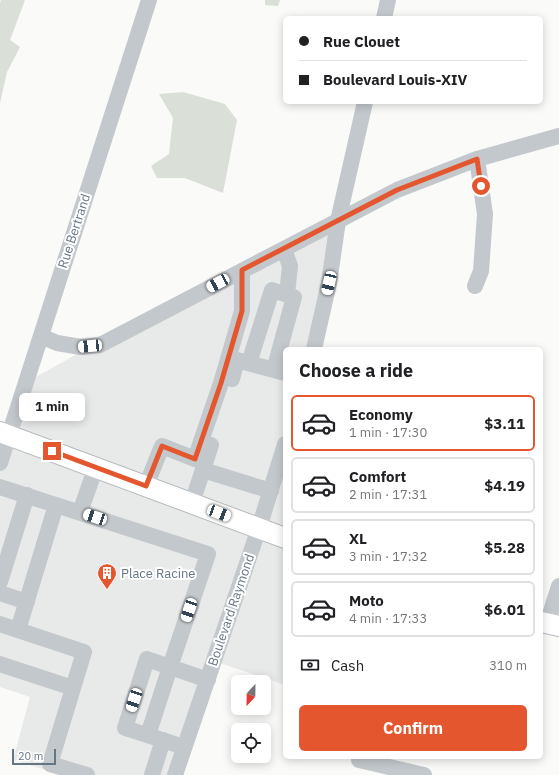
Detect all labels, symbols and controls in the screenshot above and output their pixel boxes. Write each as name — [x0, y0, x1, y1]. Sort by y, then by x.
text: Rue Clouet — [323, 32, 400, 51]
text: Boulevard Louis-XIV — [323, 70, 467, 89]
route start — [472, 177, 490, 195]
street label: Rue Bertrand — [54, 192, 94, 270]
car — [320, 270, 338, 296]
car — [205, 272, 231, 294]
car — [78, 339, 102, 353]
text: Choose a ride — [299, 359, 413, 382]
callout: 1 min — [19, 393, 85, 421]
text: 1 min — [35, 398, 69, 415]
icon: car — [301, 405, 337, 441]
text: Economy — [349, 405, 413, 424]
text: $3.11 — [484, 414, 525, 433]
text: 1 min · 17:30 — [349, 424, 427, 441]
route end — [43, 442, 61, 460]
icon: car — [301, 467, 337, 503]
text: Comfort — [349, 467, 406, 486]
text: $4.19 — [484, 476, 525, 495]
text: 2 min · 17:31 — [349, 486, 427, 503]
car — [206, 503, 232, 523]
car — [82, 508, 108, 526]
icon: car — [301, 529, 337, 565]
text: XL — [349, 529, 367, 548]
text: $5.28 — [484, 538, 525, 557]
text: 3 min · 17:32 — [349, 548, 427, 565]
street label: Boulevard Raymond — [204, 552, 258, 668]
building icon: Place Racine — [96, 562, 118, 590]
place label: Place Racine — [121, 565, 195, 582]
icon: car — [301, 591, 337, 627]
text: Moto — [349, 591, 384, 610]
car — [179, 597, 199, 623]
text: $6.01 — [484, 600, 525, 619]
text: 4 min · 17:33 — [349, 610, 427, 627]
icon: cash — [299, 654, 321, 676]
text: Cash — [331, 656, 364, 675]
text: 310 m — [489, 657, 527, 674]
north arrow — [231, 675, 271, 715]
map controls — [231, 675, 271, 763]
car — [125, 687, 143, 713]
button: Confirm — [299, 705, 527, 751]
button: locate — [231, 723, 271, 763]
scale bar — [12, 747, 56, 766]
text: 20 m — [18, 749, 43, 763]

